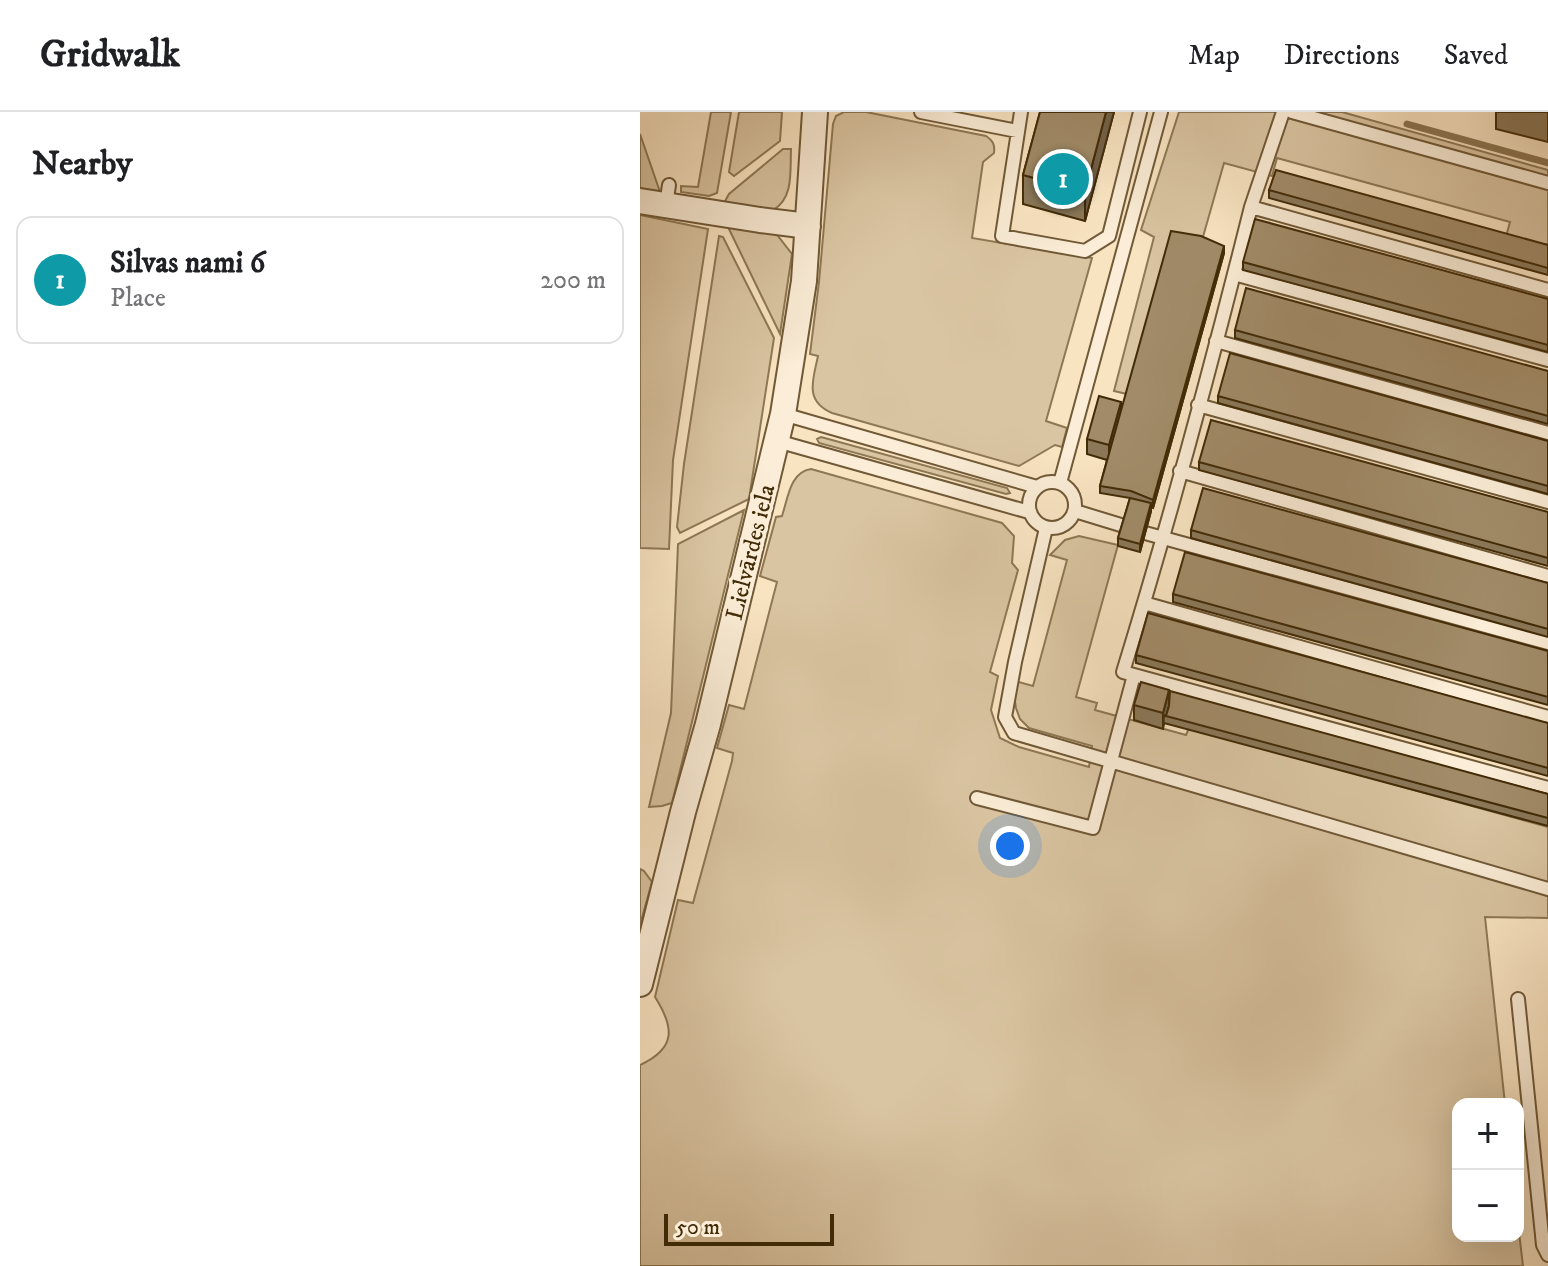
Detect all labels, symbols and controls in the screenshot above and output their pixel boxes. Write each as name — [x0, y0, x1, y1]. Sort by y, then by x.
text: Gridwalk — [40, 31, 180, 79]
text: Map — [1188, 38, 1240, 73]
text: Directions — [1284, 38, 1400, 73]
text: Saved — [1444, 38, 1508, 73]
text: Nearby — [32, 143, 133, 185]
pin: 1 — [1037, 149, 1089, 209]
text: Silvas nami 6 — [110, 245, 265, 282]
text: 1 — [55, 264, 65, 297]
text: 200 m — [540, 264, 606, 297]
text: Place — [110, 282, 166, 315]
street label: Lielvārdes iela — [720, 481, 782, 623]
your location — [990, 826, 1030, 866]
map controls — [1452, 1098, 1524, 1242]
button: + — [1452, 1098, 1524, 1170]
button: − — [1452, 1170, 1524, 1242]
scale bar — [664, 1210, 834, 1246]
text: 50 m — [676, 1214, 720, 1241]

